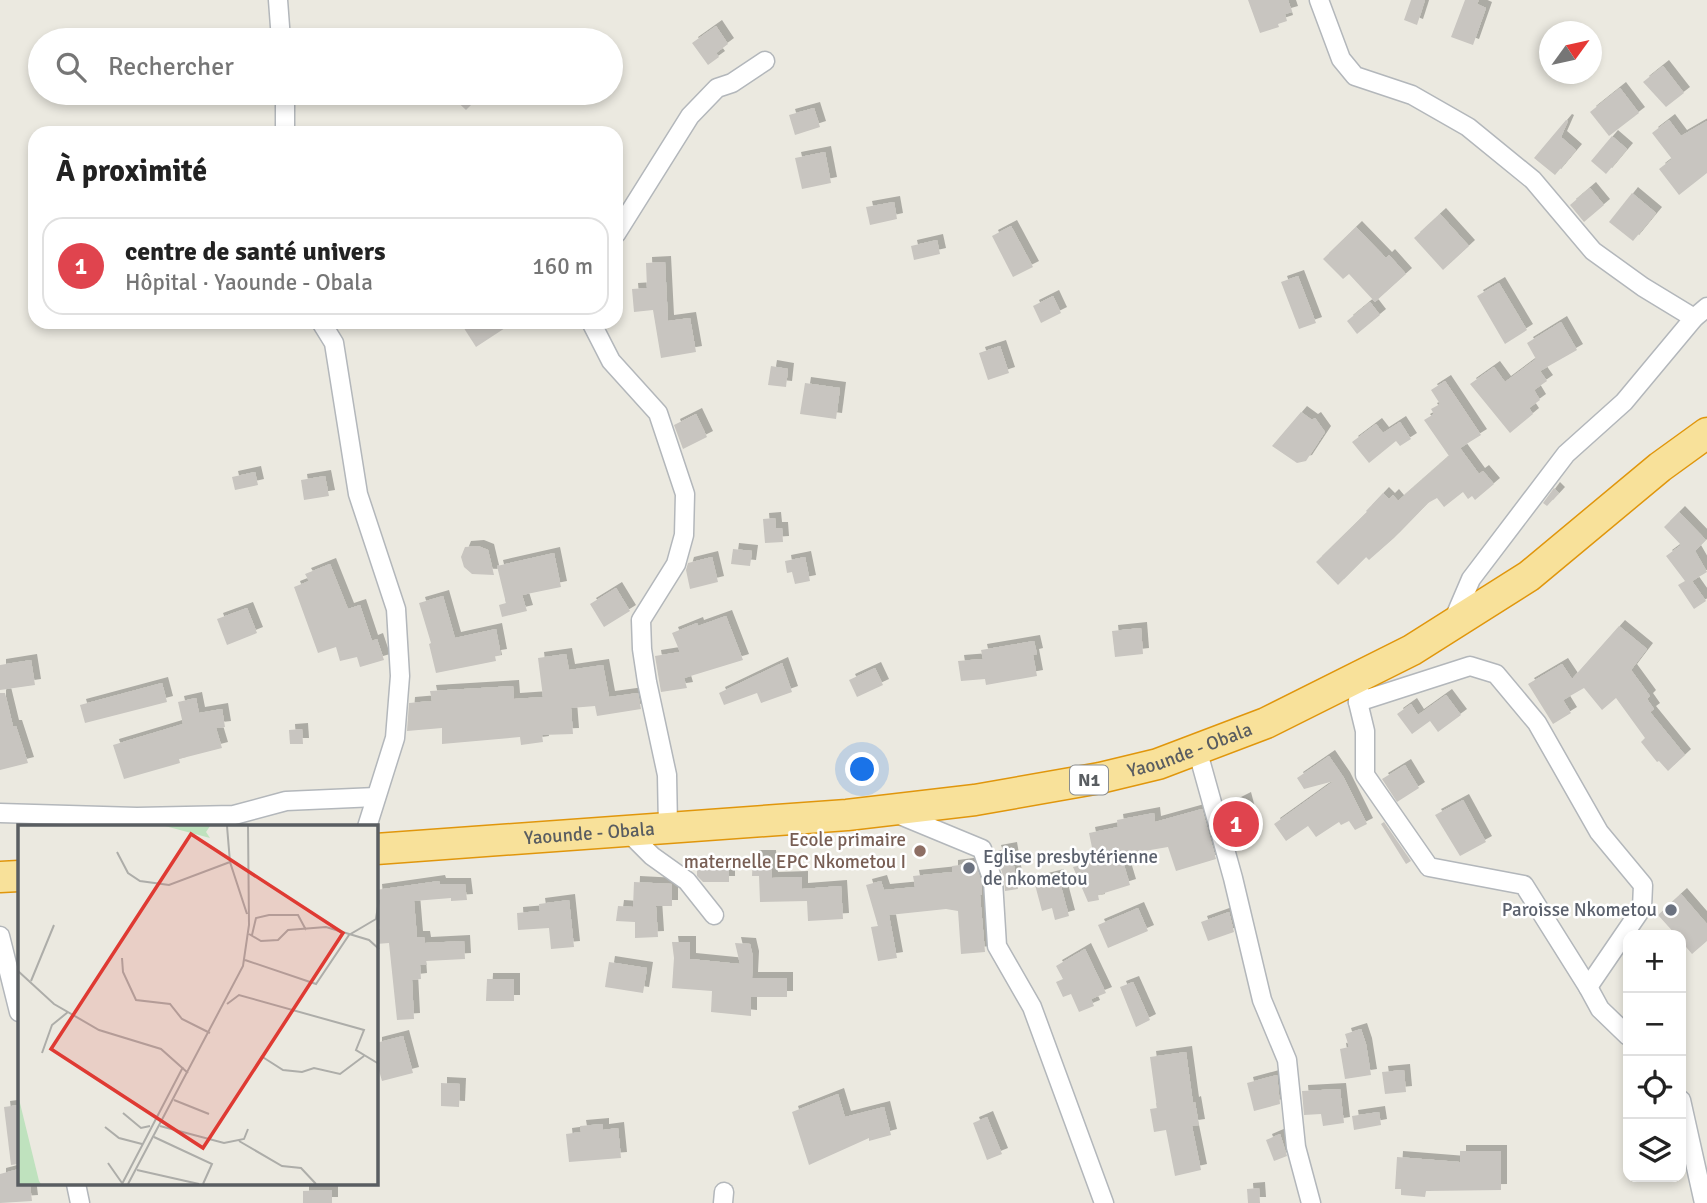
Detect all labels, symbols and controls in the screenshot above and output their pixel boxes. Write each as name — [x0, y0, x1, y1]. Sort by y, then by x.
north arrow — [1539, 21, 1602, 84]
search box — [28, 28, 623, 105]
icon: search — [52, 48, 90, 86]
text: Rechercher — [108, 51, 234, 83]
text: À proximité — [56, 153, 207, 190]
text: centre de santé univers — [125, 236, 386, 268]
text: 1 — [75, 252, 87, 281]
text: 160 m — [532, 252, 593, 281]
text: Hôpital · Yaounde - Obala — [125, 268, 373, 297]
street label: Yaounde - Obala — [1125, 717, 1256, 783]
your location — [845, 752, 879, 786]
road number: N1 — [1070, 766, 1108, 794]
pin: 1 — [1213, 798, 1259, 850]
street label: Yaounde - Obala — [523, 817, 656, 850]
inset map — [18, 825, 378, 1186]
place label: Ecole primaire maternelle EPC Nkometou I — [684, 828, 906, 874]
marker: Ecole primaire maternelle EPC Nkometou I — [912, 843, 928, 859]
place label: Eglise presbytérienne de nkometou — [983, 845, 1158, 891]
marker: Eglise presbytérienne de nkometou — [961, 860, 977, 876]
place label: Paroisse Nkometou — [1502, 898, 1657, 922]
marker: Paroisse Nkometou — [1663, 902, 1679, 918]
map controls — [1623, 930, 1686, 1182]
button: + — [1623, 930, 1686, 993]
button: − — [1623, 993, 1686, 1056]
button: locate — [1623, 1056, 1686, 1119]
button: layers — [1623, 1119, 1686, 1182]

